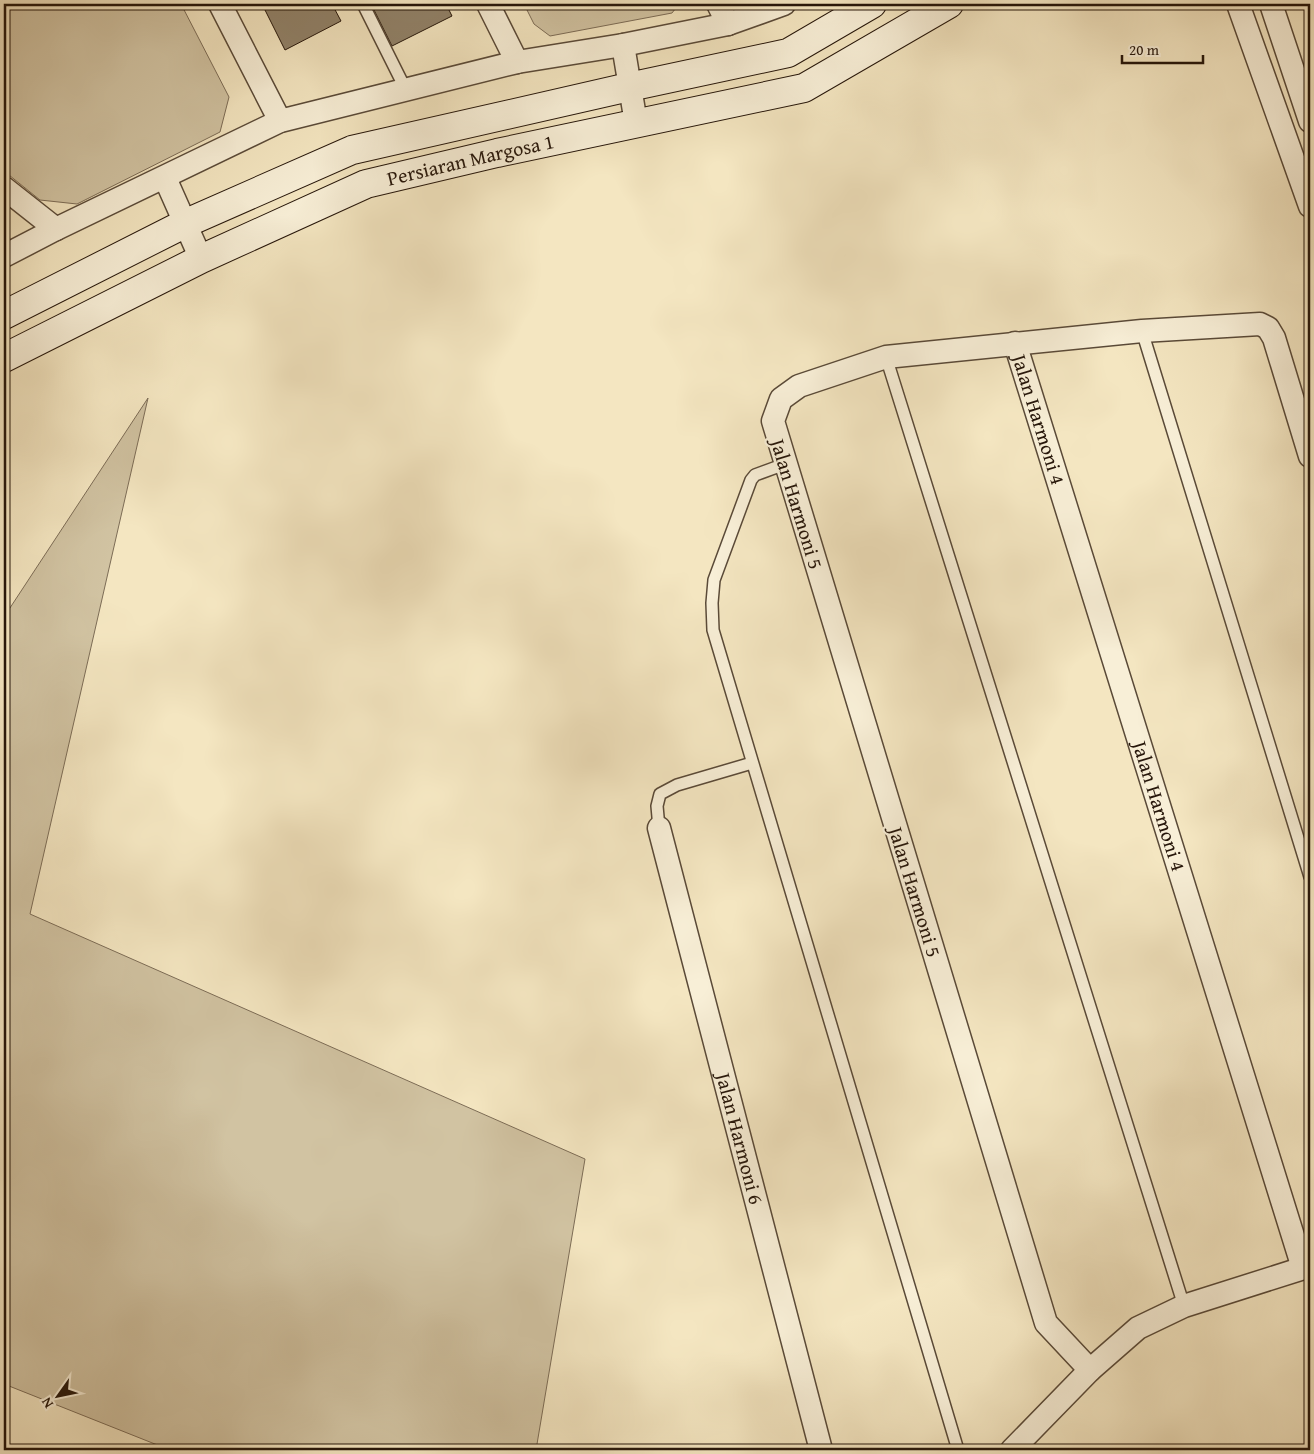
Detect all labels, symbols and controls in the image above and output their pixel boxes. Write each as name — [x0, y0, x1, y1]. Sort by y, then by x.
scale bar — [1122, 32, 1203, 64]
text: 20 m — [1129, 39, 1160, 60]
street label: Persiaran Margosa 1 — [384, 126, 556, 193]
street label: Jalan Harmoni 4 — [1004, 348, 1073, 488]
street label: Jalan Harmoni 5 — [763, 432, 831, 573]
street label: Jalan Harmoni 4 — [1125, 734, 1194, 875]
street label: Jalan Harmoni 5 — [881, 820, 949, 961]
street label: Jalan Harmoni 6 — [709, 1067, 771, 1207]
north arrow — [32, 1372, 82, 1422]
text: N — [36, 1393, 58, 1412]

